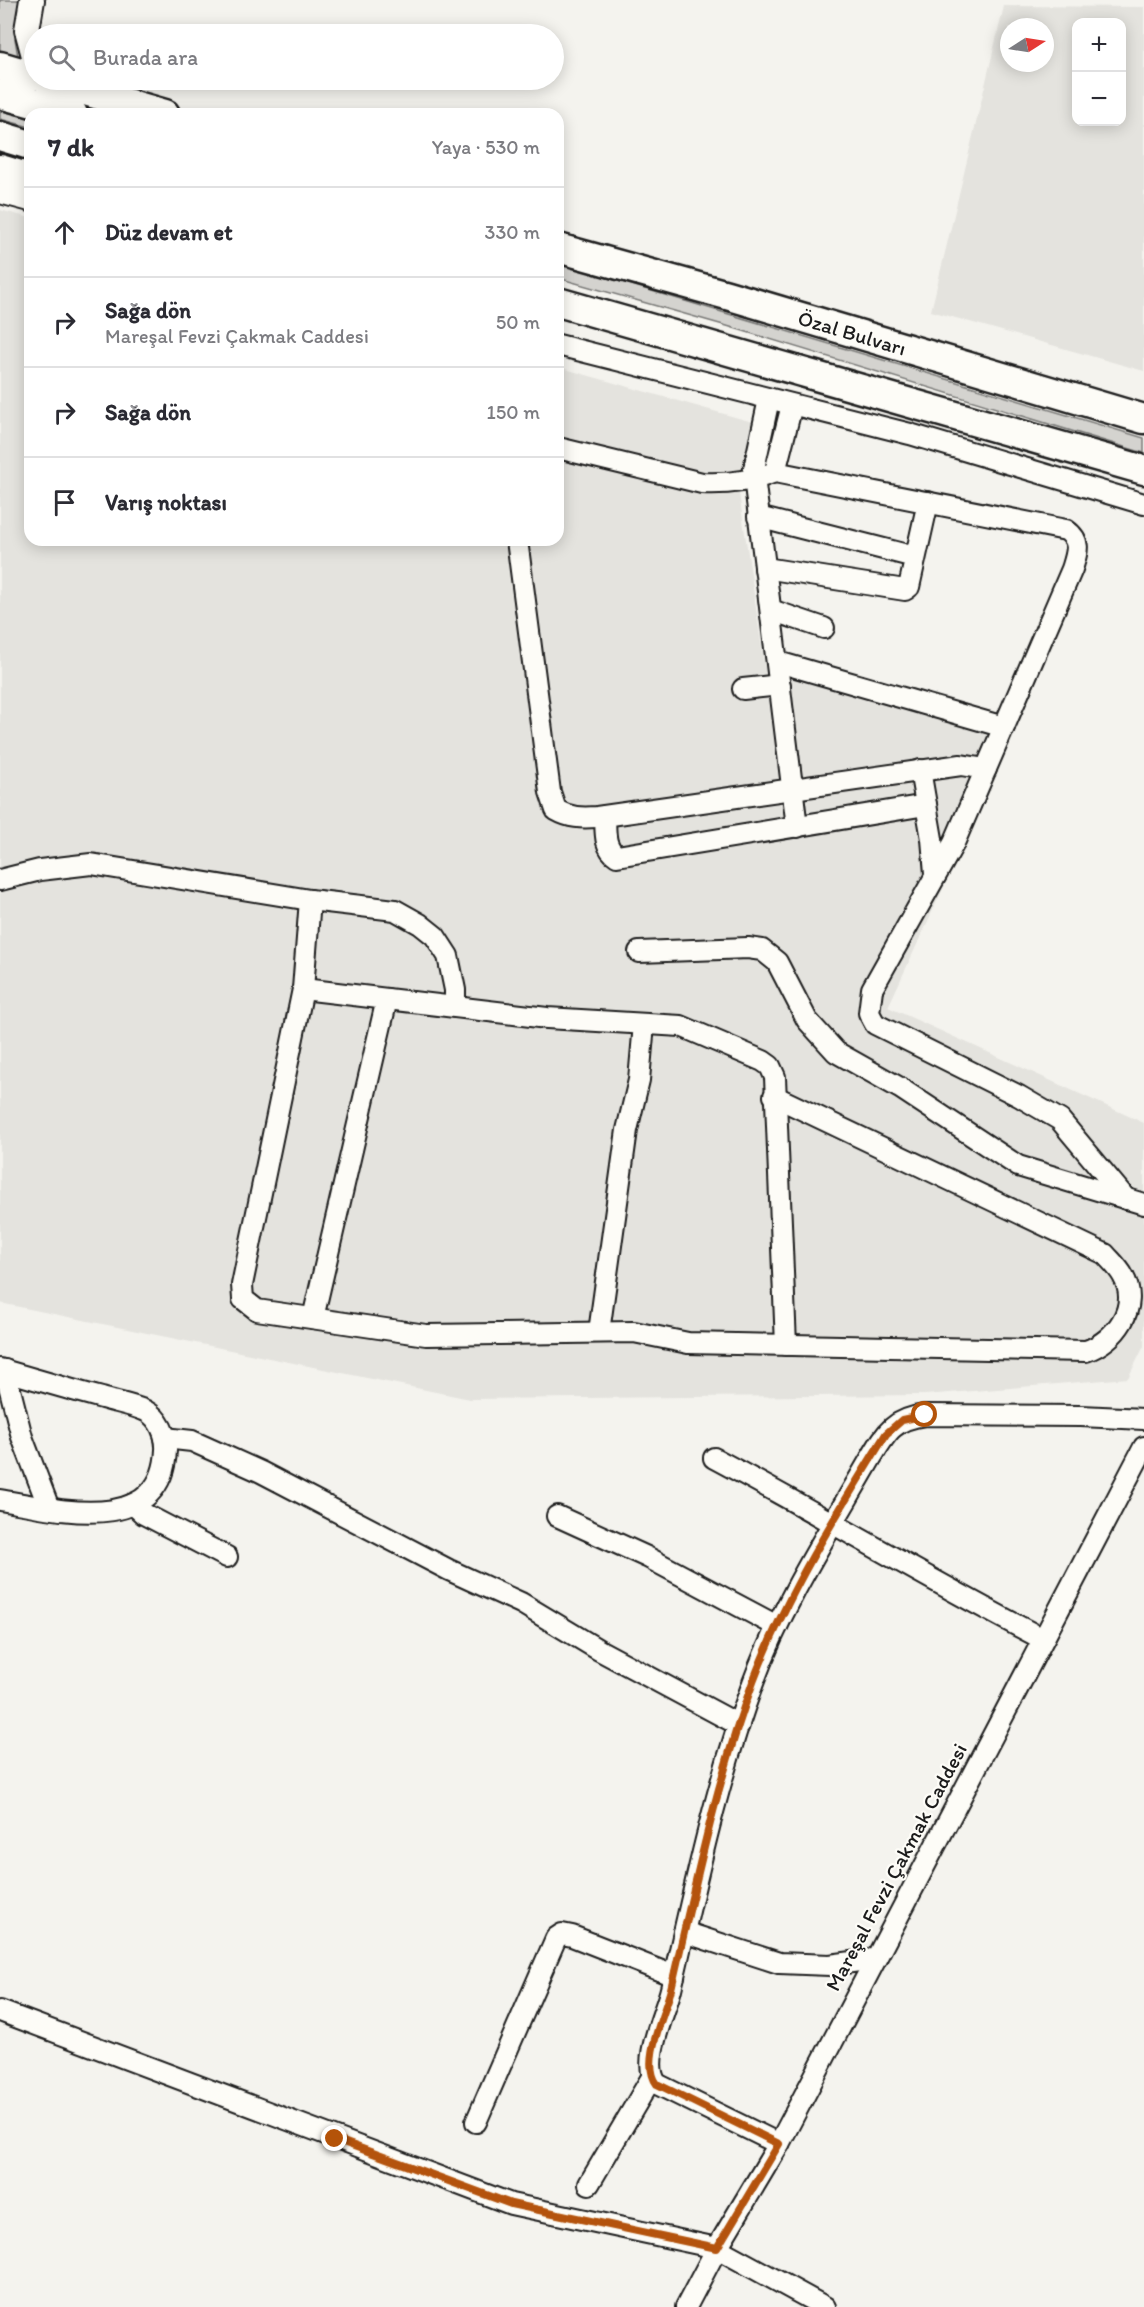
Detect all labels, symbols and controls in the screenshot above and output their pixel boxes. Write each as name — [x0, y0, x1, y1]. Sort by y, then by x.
north arrow — [1000, 18, 1054, 72]
map controls — [1072, 18, 1126, 126]
button: + — [1072, 18, 1126, 72]
search box — [24, 24, 564, 90]
icon: search — [45, 41, 78, 74]
text: Burada ara — [93, 44, 198, 71]
button: − — [1072, 72, 1126, 126]
text: 7 dk — [48, 131, 94, 163]
text: Yaya · 530 m — [432, 135, 540, 159]
icon: ahead — [48, 216, 81, 249]
text: Düz devam et — [105, 219, 232, 246]
text: 330 m — [485, 220, 540, 244]
text: Sağa dön — [105, 297, 191, 324]
street label: Özal Bulvarı — [795, 304, 909, 360]
icon: right — [48, 306, 81, 339]
text: 50 m — [496, 310, 540, 334]
text: Mareşal Fevzi Çakmak Caddesi — [105, 324, 369, 348]
icon: right — [48, 396, 81, 429]
text: Sağa dön — [105, 399, 191, 426]
text: 150 m — [487, 400, 540, 424]
icon: arrive — [48, 486, 81, 519]
text: Varış noktası — [105, 489, 227, 516]
route start — [911, 1401, 937, 1427]
street label: Mareşal Fevzi Çakmak Caddesi — [820, 1739, 972, 1995]
route end — [321, 2125, 347, 2151]

